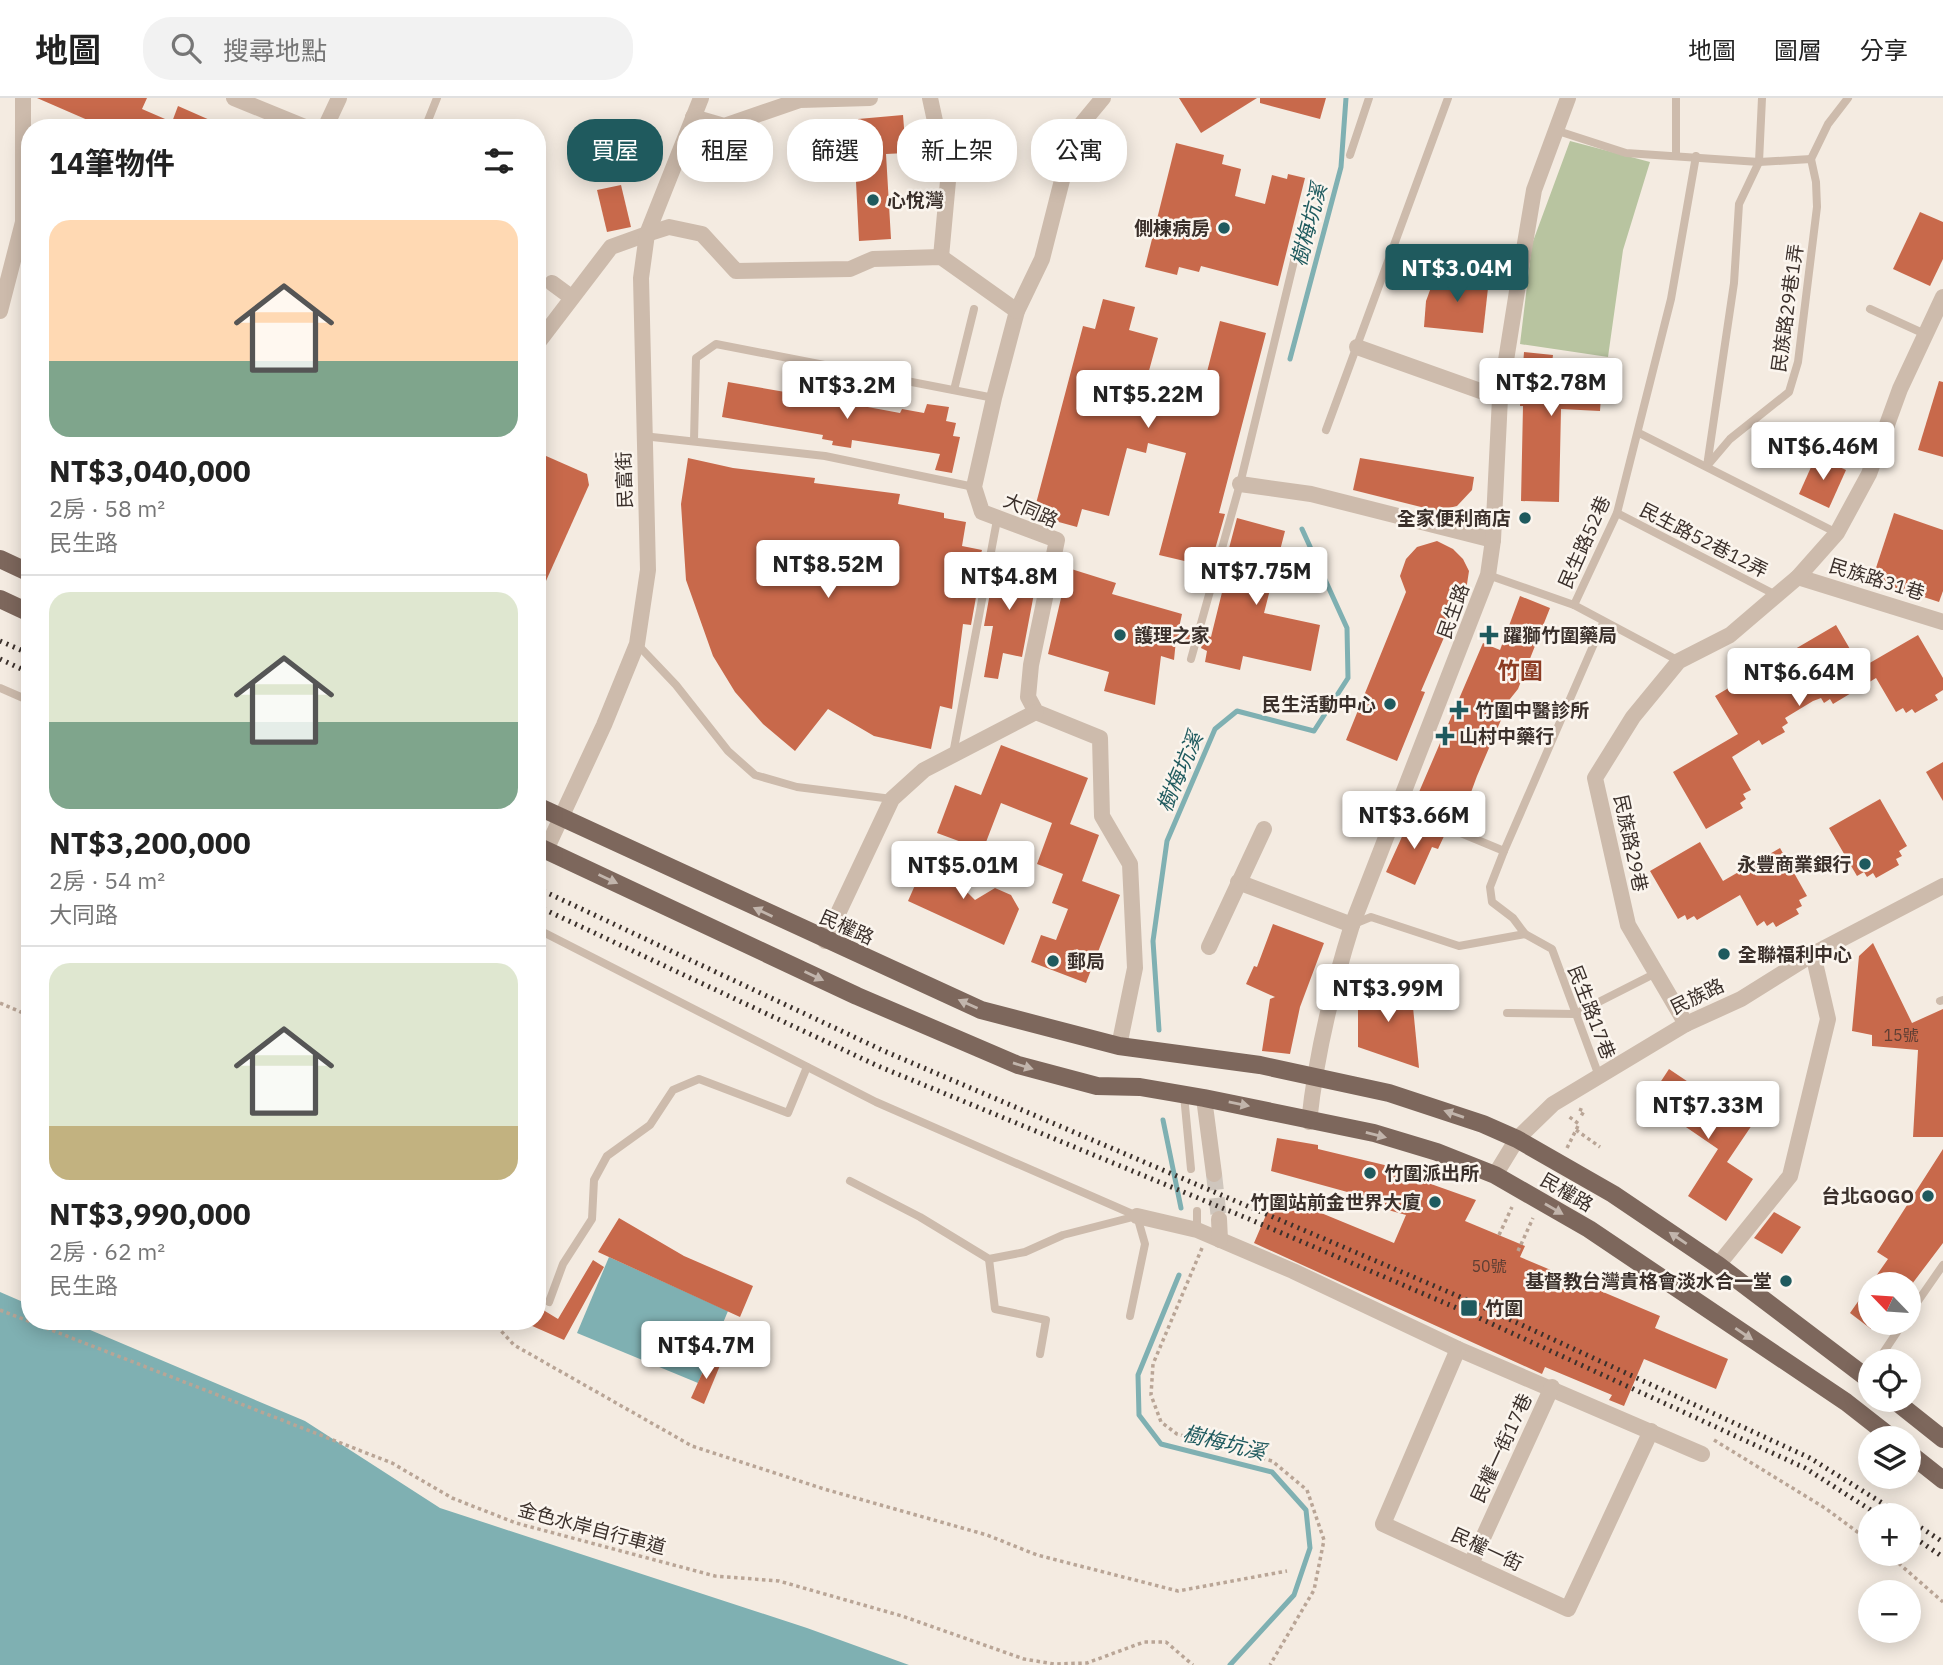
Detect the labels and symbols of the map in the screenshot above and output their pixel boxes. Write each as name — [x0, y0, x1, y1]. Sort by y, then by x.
water label: 樹梅坑溪 — [1284, 178, 1333, 269]
place label: 心悅灣 — [887, 188, 944, 212]
marker: 心悅灣 — [865, 192, 881, 208]
place label: 側棟病房 — [1134, 216, 1210, 240]
marker: 側棟病房 — [1216, 220, 1232, 236]
street label: 民族路29巷1弄 — [1766, 242, 1808, 374]
pin: NT$3.04M — [1385, 244, 1529, 304]
pin: NT$2.78M — [1479, 358, 1623, 418]
pin: NT$3.2M — [782, 362, 912, 421]
pin: NT$5.22M — [1076, 370, 1220, 430]
pin: NT$6.46M — [1751, 422, 1895, 482]
street label: 民富街 — [611, 451, 637, 509]
street label: 大同路 — [1000, 488, 1062, 532]
street label: 民生路52巷 — [1553, 492, 1615, 592]
street label: 民生路52巷12弄 — [1636, 497, 1772, 583]
place label: 全家便利商店 — [1397, 506, 1511, 530]
marker: 全家便利商店 — [1517, 510, 1533, 526]
pin: NT$8.52M — [756, 540, 900, 600]
pin: NT$7.75M — [1184, 547, 1328, 607]
pin: NT$4.8M — [944, 552, 1074, 612]
street label: 民族路31巷 — [1826, 553, 1928, 605]
street label: 民生路 — [1432, 580, 1474, 642]
place label: 護理之家 — [1134, 623, 1210, 647]
place label: 躍獅竹圍藥局 — [1503, 623, 1617, 647]
marker: 護理之家 — [1112, 627, 1128, 643]
marker: 躍獅竹圍藥局 — [1481, 627, 1497, 643]
pin: NT$6.64M — [1727, 648, 1871, 708]
district label: 竹圍 — [1497, 655, 1543, 685]
place label: 民生活動中心 — [1262, 692, 1376, 716]
marker: 民生活動中心 — [1382, 696, 1398, 712]
place label: 竹圍中醫診所 — [1475, 698, 1589, 722]
marker: 竹圍中醫診所 — [1449, 700, 1469, 720]
place label: 山村中藥行 — [1459, 724, 1554, 748]
water label: 樹梅坑溪 — [1150, 725, 1210, 816]
marker: 山村中藥行 — [1437, 728, 1453, 744]
pin: NT$3.66M — [1342, 792, 1486, 851]
street label: 民族路29巷 — [1609, 792, 1653, 894]
pin: NT$5.01M — [891, 842, 1035, 901]
place label: 永豐商業銀行 — [1737, 852, 1851, 876]
marker: 永豐商業銀行 — [1857, 856, 1873, 872]
one-way arrow — [598, 874, 618, 885]
street label: 民權路 — [816, 904, 878, 950]
one-way arrow — [753, 906, 774, 917]
place label: 全聯福利中心 — [1738, 942, 1852, 966]
marker: 全聯福利中心 — [1716, 946, 1732, 962]
place label: 郵局 — [1067, 949, 1105, 973]
marker: 郵局 — [1045, 953, 1061, 969]
street label: 民生路17巷 — [1563, 962, 1621, 1062]
pin: NT$3.99M — [1316, 964, 1460, 1024]
one-way arrow — [804, 970, 824, 982]
street label: 民族路 — [1666, 973, 1728, 1019]
one-way arrow — [958, 998, 978, 1010]
house number: 15號 — [1883, 1025, 1919, 1045]
one-way arrow — [1013, 1061, 1034, 1071]
pin: NT$7.33M — [1636, 1082, 1780, 1141]
one-way arrow — [1228, 1099, 1250, 1110]
one-way arrow — [1444, 1108, 1465, 1119]
one-way arrow — [1365, 1130, 1387, 1141]
place label: 竹圍派出所 — [1384, 1161, 1479, 1185]
marker: 竹圍派出所 — [1362, 1165, 1378, 1181]
street label: 民權路 — [1536, 1167, 1598, 1217]
place label: 台北GOGO — [1822, 1184, 1914, 1208]
marker: 台北GOGO — [1920, 1188, 1936, 1204]
place label: 竹圍站前金世界大廈 — [1250, 1190, 1421, 1214]
marker: 竹圍站前金世界大廈 — [1427, 1194, 1443, 1210]
one-way arrow — [1544, 1203, 1563, 1215]
one-way arrow — [1669, 1231, 1687, 1245]
house number: 50號 — [1471, 1256, 1507, 1276]
place label: 基督教台灣貴格會淡水合一堂 — [1525, 1269, 1772, 1293]
north arrow — [1858, 1272, 1922, 1335]
marker: 基督教台灣貴格會淡水合一堂 — [1778, 1273, 1794, 1289]
place label: 竹圍 — [1485, 1296, 1523, 1320]
marker: 竹圍 — [1459, 1298, 1479, 1318]
pin: NT$4.7M — [641, 1322, 771, 1381]
one-way arrow — [1734, 1327, 1754, 1340]
street label: 民權一街17巷 — [1465, 1390, 1537, 1506]
water label: 樹梅坑溪 — [1180, 1418, 1271, 1467]
street label: 金色水岸自行車道 — [515, 1497, 669, 1559]
street label: 民權一街 — [1447, 1522, 1527, 1576]

